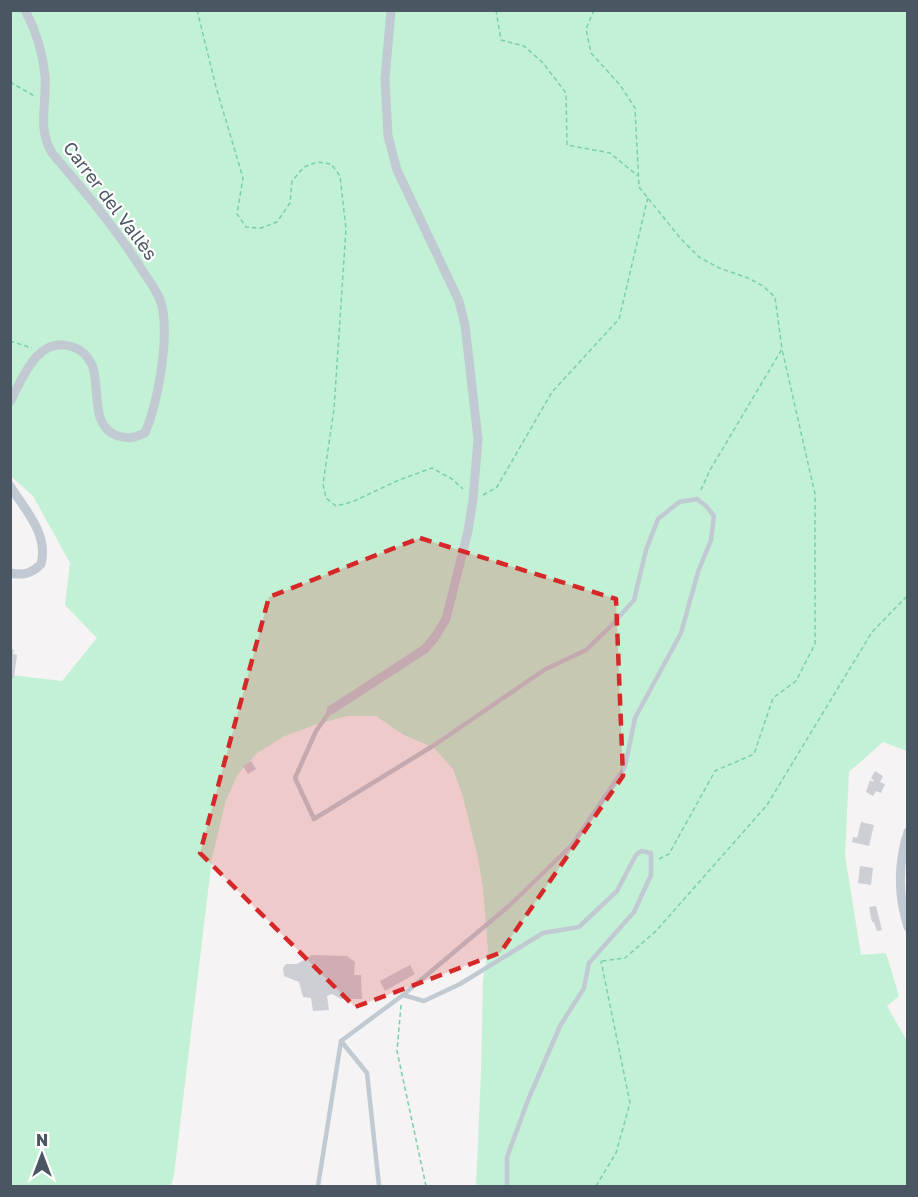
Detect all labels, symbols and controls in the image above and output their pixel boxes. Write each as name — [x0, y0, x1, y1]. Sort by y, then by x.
street label: Carrer del Vallès — [59, 137, 162, 264]
north arrow — [12, 1125, 72, 1185]
text: N — [36, 1130, 48, 1150]

